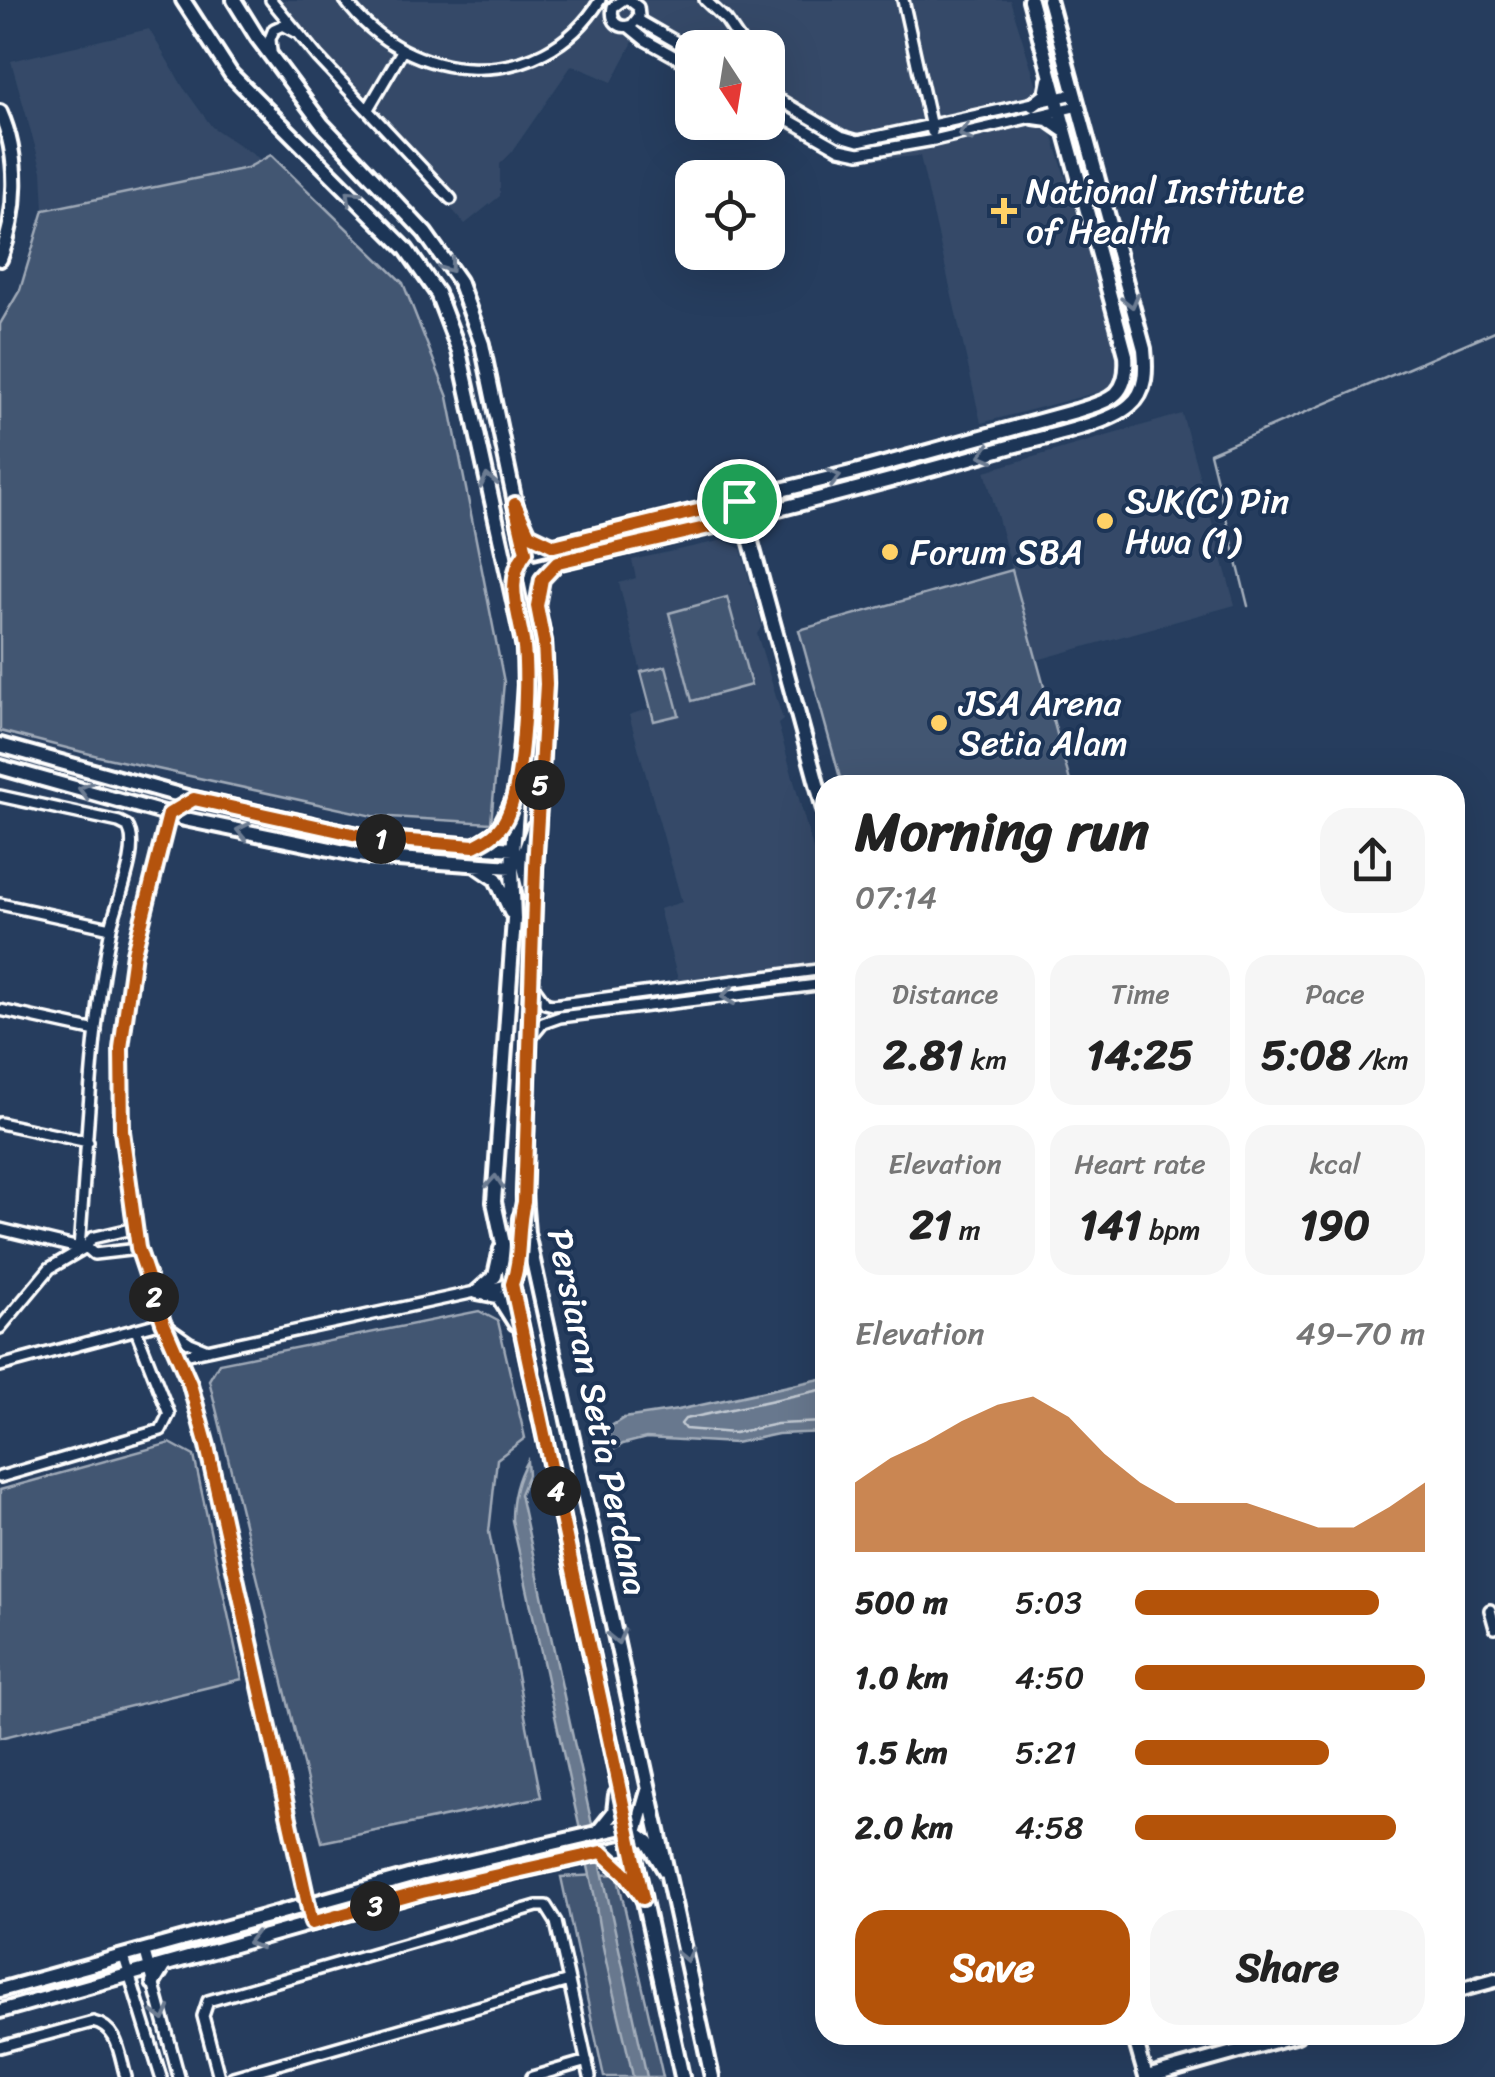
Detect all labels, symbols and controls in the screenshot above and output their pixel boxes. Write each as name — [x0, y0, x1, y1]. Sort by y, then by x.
north arrow — [675, 30, 785, 140]
map controls — [675, 30, 785, 270]
one-way arrow — [957, 121, 974, 142]
button: locate — [675, 160, 785, 270]
place label: National Institute of Health — [1026, 160, 1305, 262]
one-way arrow — [346, 189, 364, 207]
marker: National Institute of Health — [991, 198, 1017, 224]
one-way arrow — [436, 255, 454, 273]
one-way arrow — [1119, 292, 1140, 309]
one-way arrow — [979, 442, 996, 463]
pin — [697, 459, 782, 544]
one-way arrow — [825, 468, 842, 489]
place label: SJK(C) Pin Hwa (1) — [1125, 470, 1289, 572]
one-way arrow — [479, 473, 500, 490]
icon: arrive — [712, 474, 767, 529]
marker: SJK(C) Pin Hwa (1) — [1094, 510, 1116, 532]
place label: Forum SBA — [910, 521, 1083, 583]
marker: Forum SBA — [879, 541, 901, 563]
place label: JSA Arena Setia Alam — [958, 672, 1128, 774]
marker: JSA Arena Setia Alam — [928, 712, 950, 734]
pin: 5 — [515, 760, 565, 810]
text: 5 — [531, 760, 549, 809]
one-way arrow — [76, 781, 94, 802]
text: Morning run — [855, 783, 1149, 880]
button: share — [1320, 808, 1425, 913]
pin: 1 — [356, 814, 406, 864]
text: 1 — [375, 814, 387, 863]
one-way arrow — [235, 821, 252, 842]
text: 07:14 — [855, 869, 937, 926]
text: Distance — [892, 969, 998, 1018]
text: Time — [1110, 969, 1170, 1018]
text: Pace — [1305, 969, 1365, 1018]
one-way arrow — [720, 985, 736, 1006]
text: 2.81 — [883, 1018, 963, 1092]
text: 14:25 — [1087, 1018, 1193, 1092]
text: 5:08 — [1261, 1018, 1351, 1092]
text: km — [963, 1035, 1007, 1084]
text: /km — [1351, 1035, 1409, 1084]
text: Elevation — [888, 1139, 1002, 1188]
text: Heart rate — [1074, 1139, 1206, 1188]
text: kcal — [1310, 1139, 1360, 1188]
one-way arrow — [484, 1174, 506, 1190]
text: 21 — [909, 1188, 952, 1262]
text: 141 — [1079, 1188, 1142, 1262]
text: 190 — [1300, 1188, 1370, 1262]
text: m — [952, 1205, 981, 1254]
text: bpm — [1142, 1205, 1201, 1254]
street label: Persiaran Setia Perdana — [529, 1223, 667, 1601]
pin: 2 — [129, 1272, 179, 1322]
text: 2 — [146, 1272, 162, 1321]
text: Elevation — [855, 1305, 985, 1362]
text: 49–70 m — [1296, 1305, 1425, 1362]
pin: 4 — [531, 1466, 581, 1516]
text: 4 — [547, 1466, 565, 1515]
text: 500 m — [855, 1574, 948, 1631]
text: 5:03 — [1015, 1574, 1082, 1631]
one-way arrow — [605, 1628, 626, 1645]
text: 1.0 km — [855, 1649, 949, 1706]
text: 4:50 — [1015, 1649, 1084, 1706]
text: 1.5 km — [855, 1724, 948, 1781]
text: 5:21 — [1015, 1724, 1076, 1781]
text: 2.0 km — [855, 1799, 953, 1856]
text: 4:58 — [1015, 1799, 1084, 1856]
pin: 3 — [350, 1881, 400, 1931]
text: 3 — [367, 1881, 383, 1930]
button: Save — [855, 1910, 1130, 2025]
button: Share — [1150, 1910, 1425, 2025]
one-way arrow — [246, 1929, 263, 1950]
one-way arrow — [674, 1946, 695, 1963]
one-way arrow — [150, 2005, 171, 2023]

